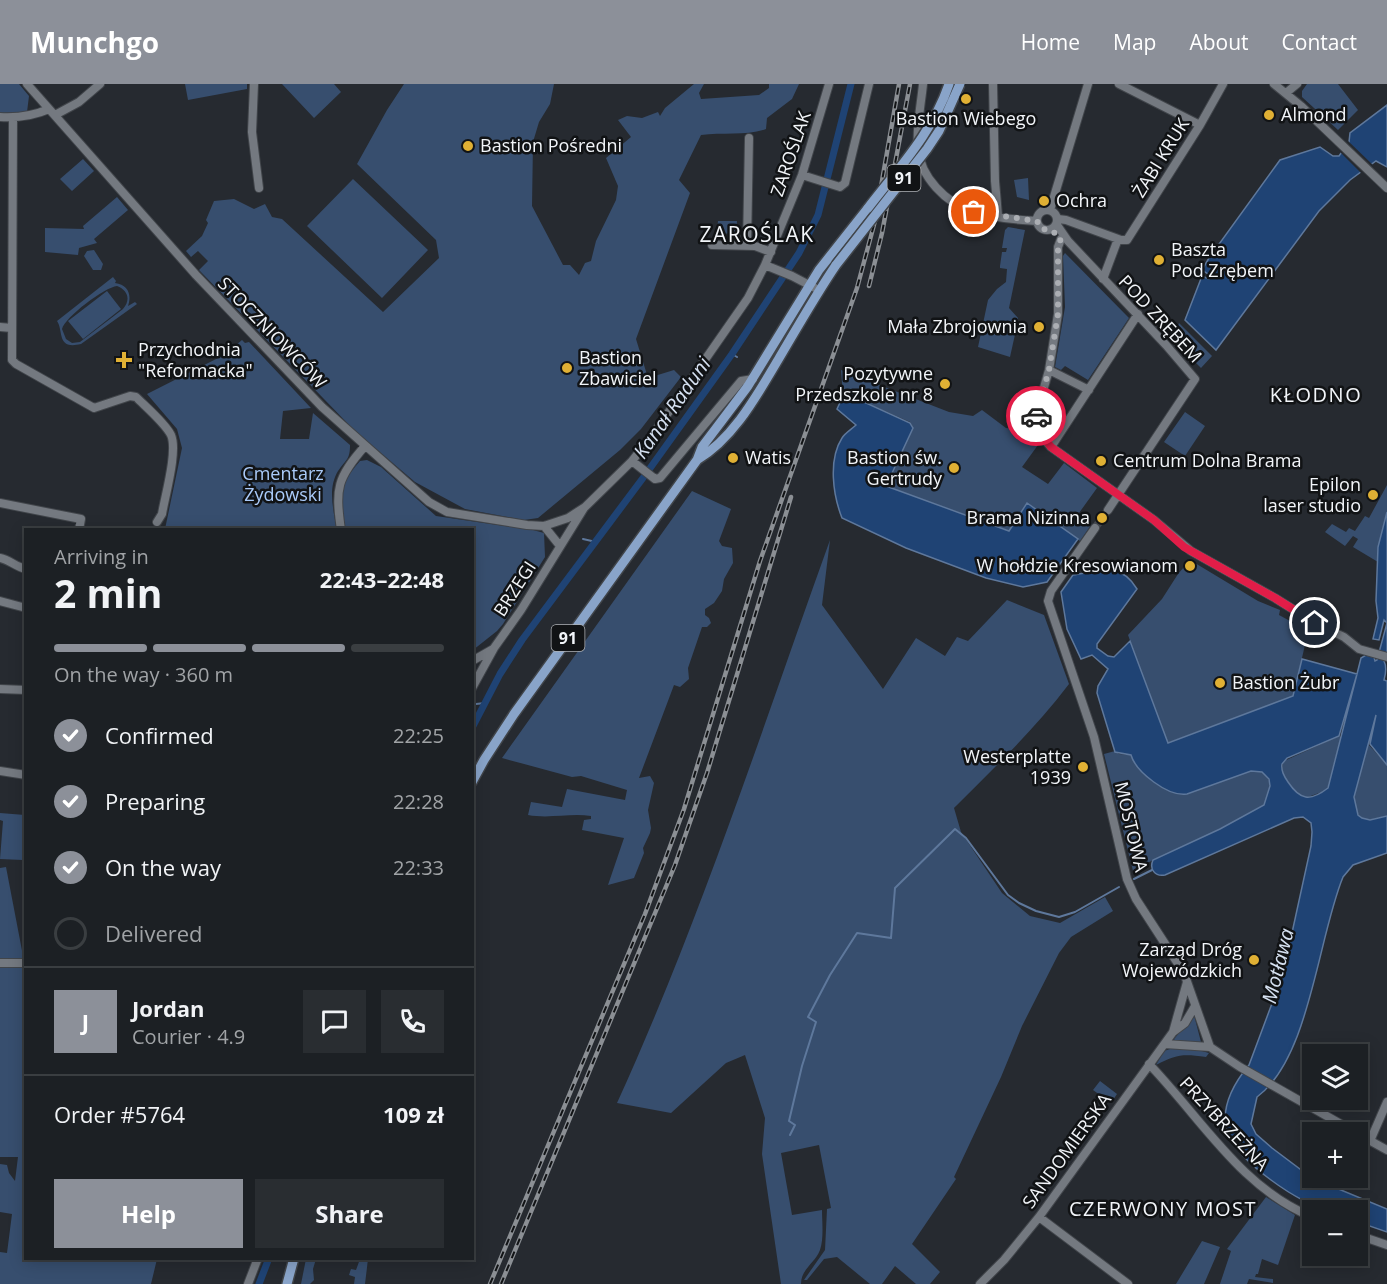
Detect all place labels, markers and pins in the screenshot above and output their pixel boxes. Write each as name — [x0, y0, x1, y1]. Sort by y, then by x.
marker: Bastion Wiebego — [959, 92, 973, 106]
place label: Almond — [1281, 102, 1346, 126]
place label: Bastion Wiebego — [896, 106, 1036, 130]
marker: Almond — [1262, 108, 1276, 122]
place label: Bastion Pośredni — [480, 133, 622, 157]
marker: Bastion Pośredni — [461, 139, 475, 153]
pin — [948, 186, 999, 237]
place label: Ochra — [1056, 188, 1107, 212]
marker: Ochra — [1037, 194, 1051, 208]
place label: Baszta Pod Zrębem — [1171, 237, 1274, 282]
marker: Baszta Pod Zrębem — [1152, 253, 1166, 267]
place label: Mała Zbrojownia — [887, 314, 1027, 338]
marker: Mała Zbrojownia — [1032, 320, 1046, 334]
place label: Przychodnia "Reformacka" — [138, 337, 253, 382]
place label: Bastion Zbawiciel — [579, 345, 657, 390]
marker: Przychodnia "Reformacka" — [115, 351, 133, 369]
marker: Bastion Zbawiciel — [560, 361, 574, 375]
place label: Pozytywne Przedszkole nr 8 — [795, 361, 933, 406]
marker: Pozytywne Przedszkole nr 8 — [938, 377, 952, 391]
place label: Watis — [745, 445, 791, 469]
place label: Bastion św. Gertrudy — [847, 445, 943, 490]
place label: Centrum Dolna Brama — [1113, 448, 1301, 472]
marker: Watis — [726, 451, 740, 465]
marker: Centrum Dolna Brama — [1094, 454, 1108, 468]
marker: Bastion św. Gertrudy — [947, 461, 961, 475]
place label: Epilon laser studio — [1263, 472, 1361, 517]
marker: Epilon laser studio — [1366, 488, 1380, 502]
place label: Brama Nizinna — [967, 505, 1090, 529]
marker: Brama Nizinna — [1095, 511, 1109, 525]
place label: W hołdzie Kresowianom — [977, 553, 1178, 577]
marker: W hołdzie Kresowianom — [1183, 559, 1197, 573]
pin — [1289, 597, 1340, 648]
place label: Bastion Żubr — [1232, 670, 1340, 694]
marker: Bastion Żubr — [1213, 676, 1227, 690]
place label: Westerplatte 1939 — [963, 744, 1071, 789]
marker: Westerplatte 1939 — [1076, 760, 1090, 774]
place label: Zarząd Dróg Wojewódzkich — [1122, 937, 1242, 982]
marker: Zarząd Dróg Wojewódzkich — [1247, 953, 1261, 967]

